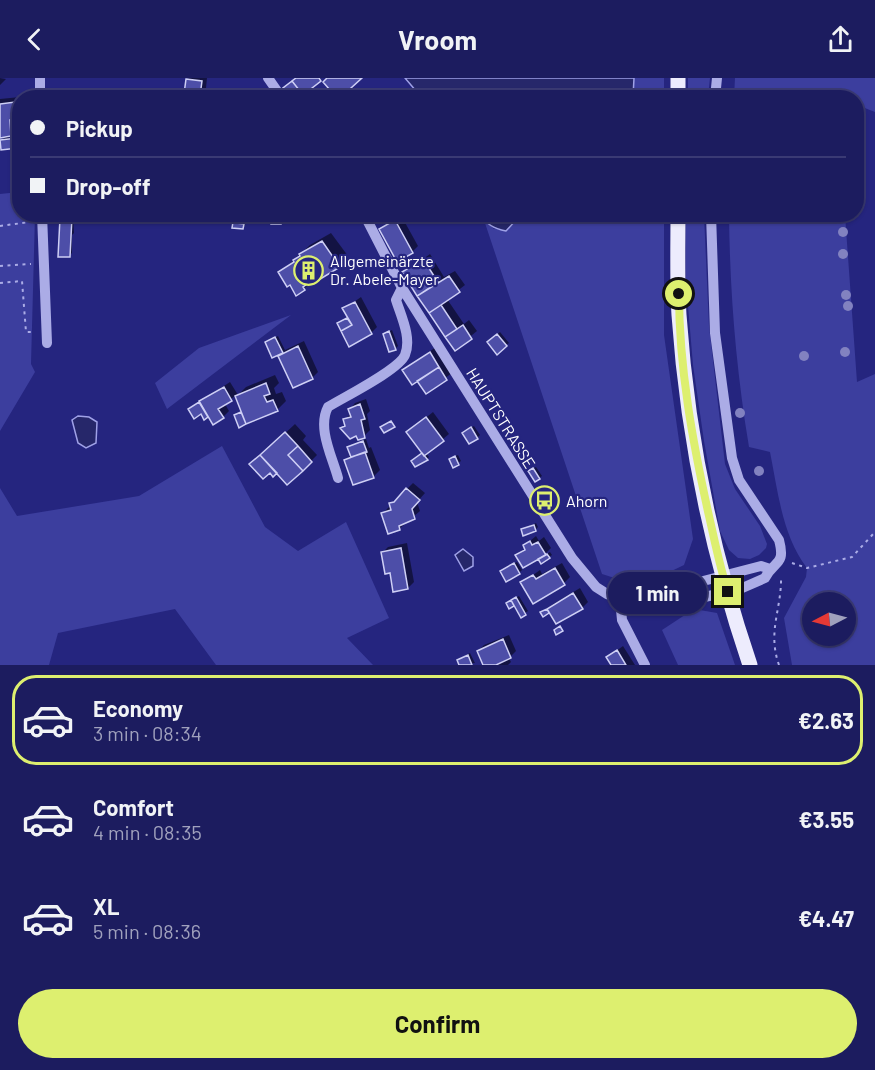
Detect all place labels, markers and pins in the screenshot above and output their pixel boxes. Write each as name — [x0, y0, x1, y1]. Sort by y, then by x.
place label: Allgemeinärzte Dr. Abele-Mayer — [330, 251, 439, 288]
building icon: Allgemeinärzte Dr. Abele-Mayer — [293, 254, 325, 286]
bus stop icon: Ahorn — [529, 485, 561, 517]
place label: Ahorn — [566, 491, 607, 510]

